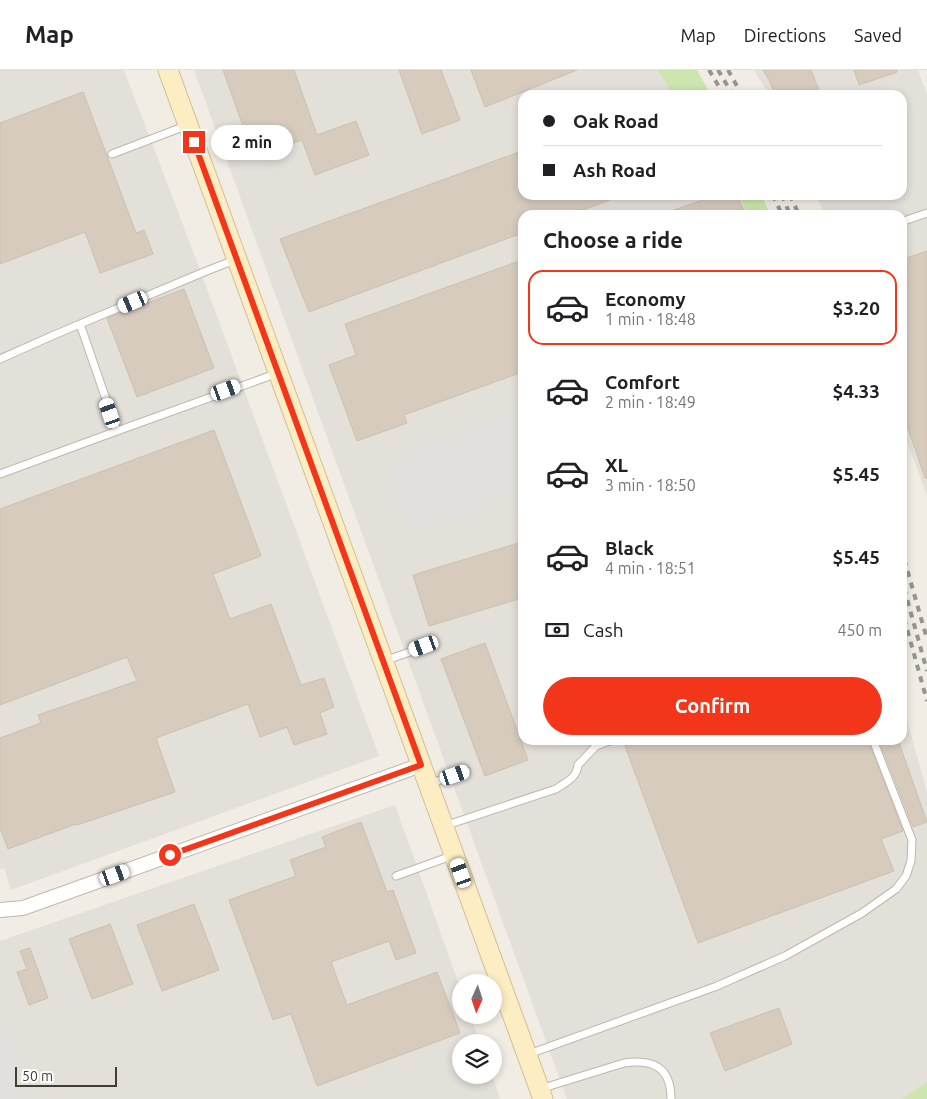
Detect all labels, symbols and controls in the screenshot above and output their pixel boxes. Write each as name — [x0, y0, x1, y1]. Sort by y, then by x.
text: Map — [25, 21, 74, 48]
text: Map — [680, 25, 716, 45]
text: Directions — [744, 25, 826, 45]
text: Saved — [854, 25, 902, 45]
text: Oak Road — [573, 110, 659, 132]
callout: 2 min — [212, 124, 294, 160]
route end — [183, 131, 205, 153]
text: 2 min — [232, 133, 272, 151]
text: Ash Road — [573, 159, 656, 181]
text: Choose a ride — [543, 227, 683, 252]
icon: car — [545, 285, 590, 330]
text: Economy — [605, 288, 686, 310]
car — [116, 289, 149, 315]
text: $3.20 — [832, 297, 880, 319]
text: 1 min · 18:48 — [605, 310, 696, 328]
icon: car — [545, 368, 590, 413]
text: Comfort — [605, 371, 680, 393]
car — [209, 378, 242, 402]
text: $4.33 — [832, 380, 880, 402]
text: 2 min · 18:49 — [605, 393, 696, 411]
car — [98, 396, 121, 430]
icon: car — [545, 451, 590, 496]
text: XL — [605, 454, 628, 476]
text: $5.45 — [832, 463, 880, 485]
text: 3 min · 18:50 — [605, 476, 696, 494]
icon: car — [545, 534, 590, 579]
text: Black — [605, 537, 654, 559]
text: $5.45 — [832, 546, 880, 568]
text: 4 min · 18:51 — [605, 559, 696, 577]
icon: cash — [543, 616, 571, 644]
text: Cash — [583, 619, 624, 641]
text: 450 m — [837, 621, 882, 639]
car — [407, 634, 440, 658]
button: Confirm — [543, 677, 882, 735]
car — [438, 763, 471, 787]
route start — [159, 844, 181, 866]
car — [448, 856, 473, 890]
car — [98, 863, 131, 887]
north arrow — [452, 974, 502, 1024]
map controls — [452, 974, 502, 1084]
button: layers — [452, 1034, 502, 1084]
scale bar — [15, 1064, 118, 1087]
text: 50 m — [22, 1068, 53, 1084]

